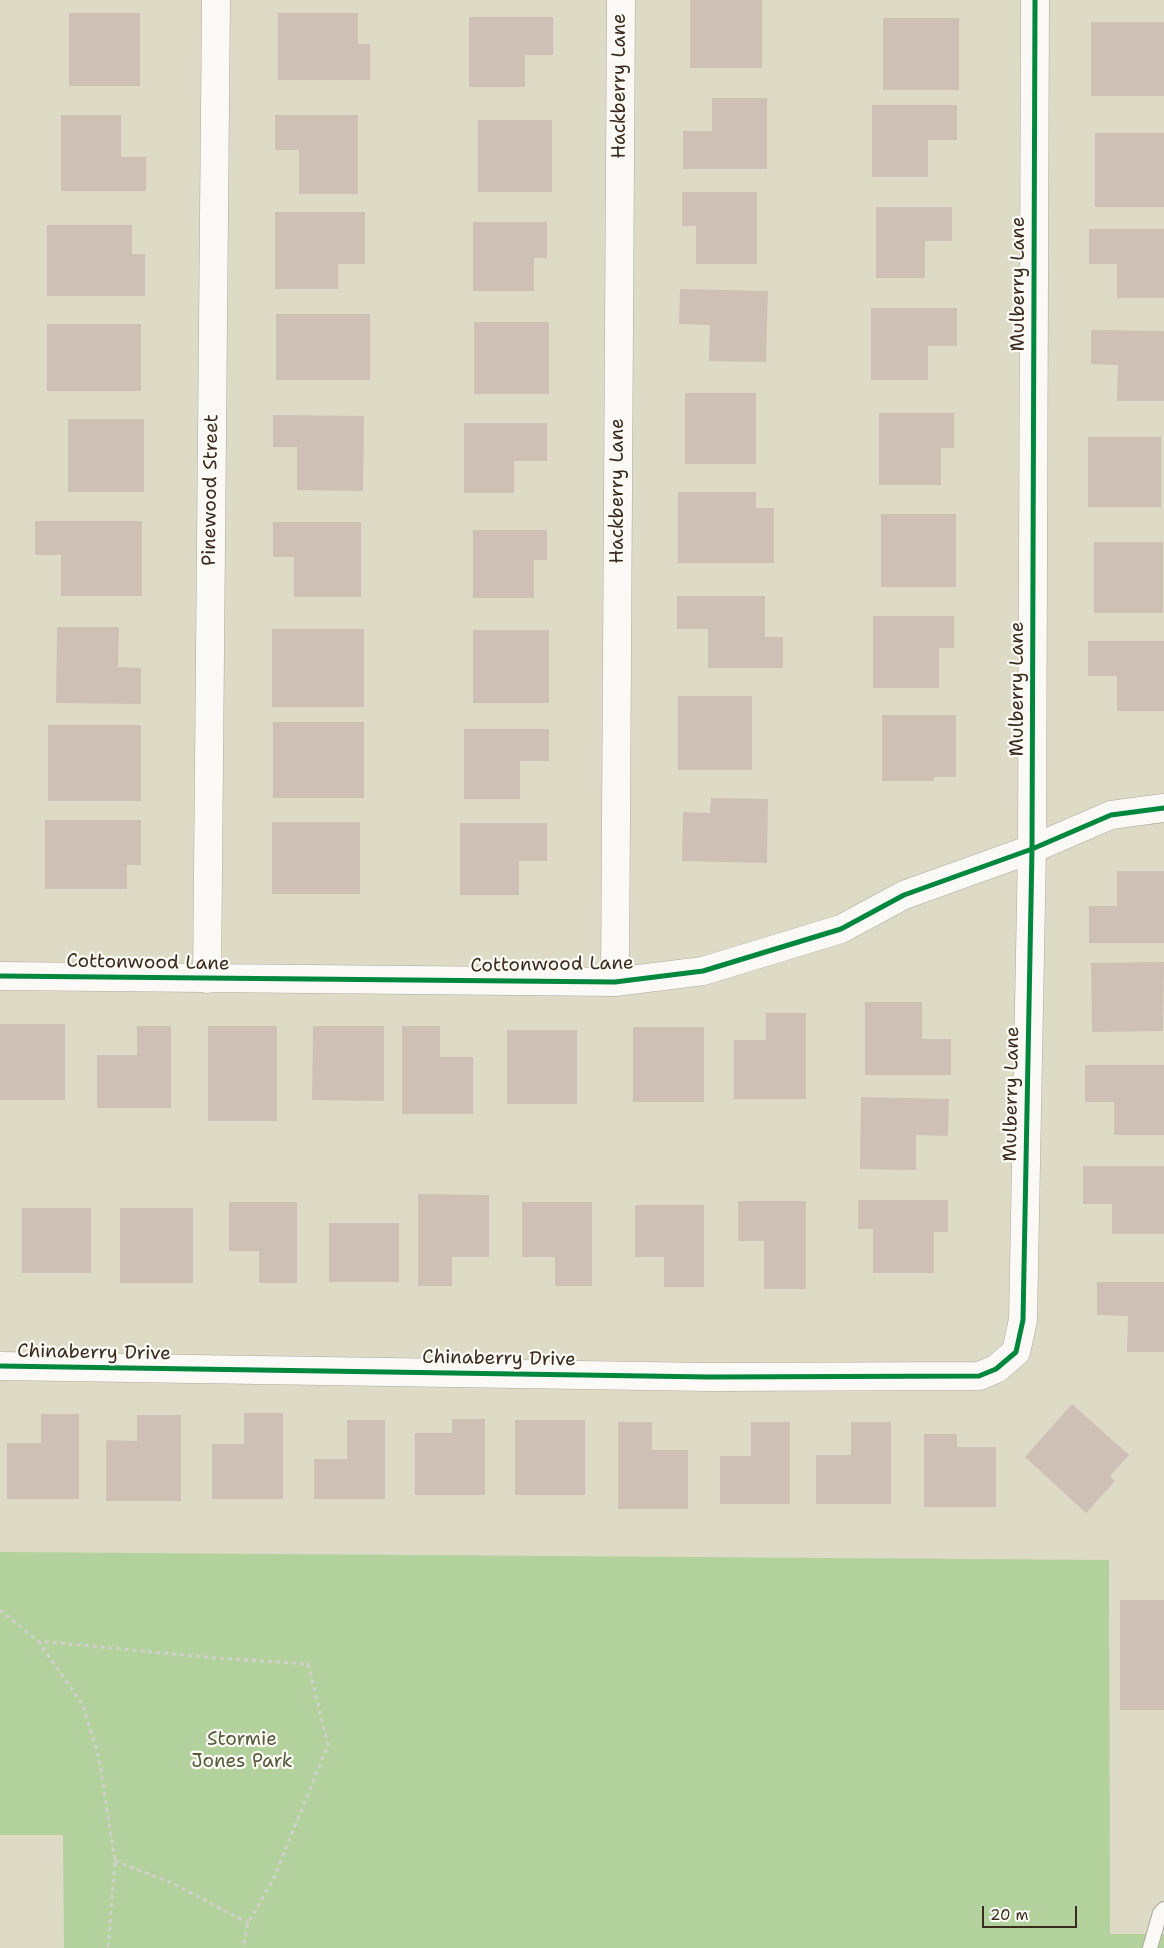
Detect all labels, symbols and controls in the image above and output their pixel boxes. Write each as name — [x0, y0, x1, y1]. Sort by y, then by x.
street label: Hackberry Lane — [609, 13, 631, 159]
street label: Mulberry Lane — [1008, 216, 1030, 352]
street label: Pinewood Street — [198, 414, 224, 566]
street label: Hackberry Lane — [607, 418, 629, 564]
street label: Mulberry Lane — [1007, 621, 1029, 757]
street label: Cottonwood Lane — [66, 950, 230, 976]
street label: Cottonwood Lane — [470, 952, 634, 978]
street label: Mulberry Lane — [999, 1026, 1025, 1162]
street label: Chinaberry Drive — [17, 1340, 171, 1366]
street label: Chinaberry Drive — [422, 1346, 576, 1372]
park label: Stormie Jones Park — [191, 1729, 293, 1773]
scale bar — [984, 1896, 1079, 1928]
text: 20 m — [990, 1905, 1029, 1925]

